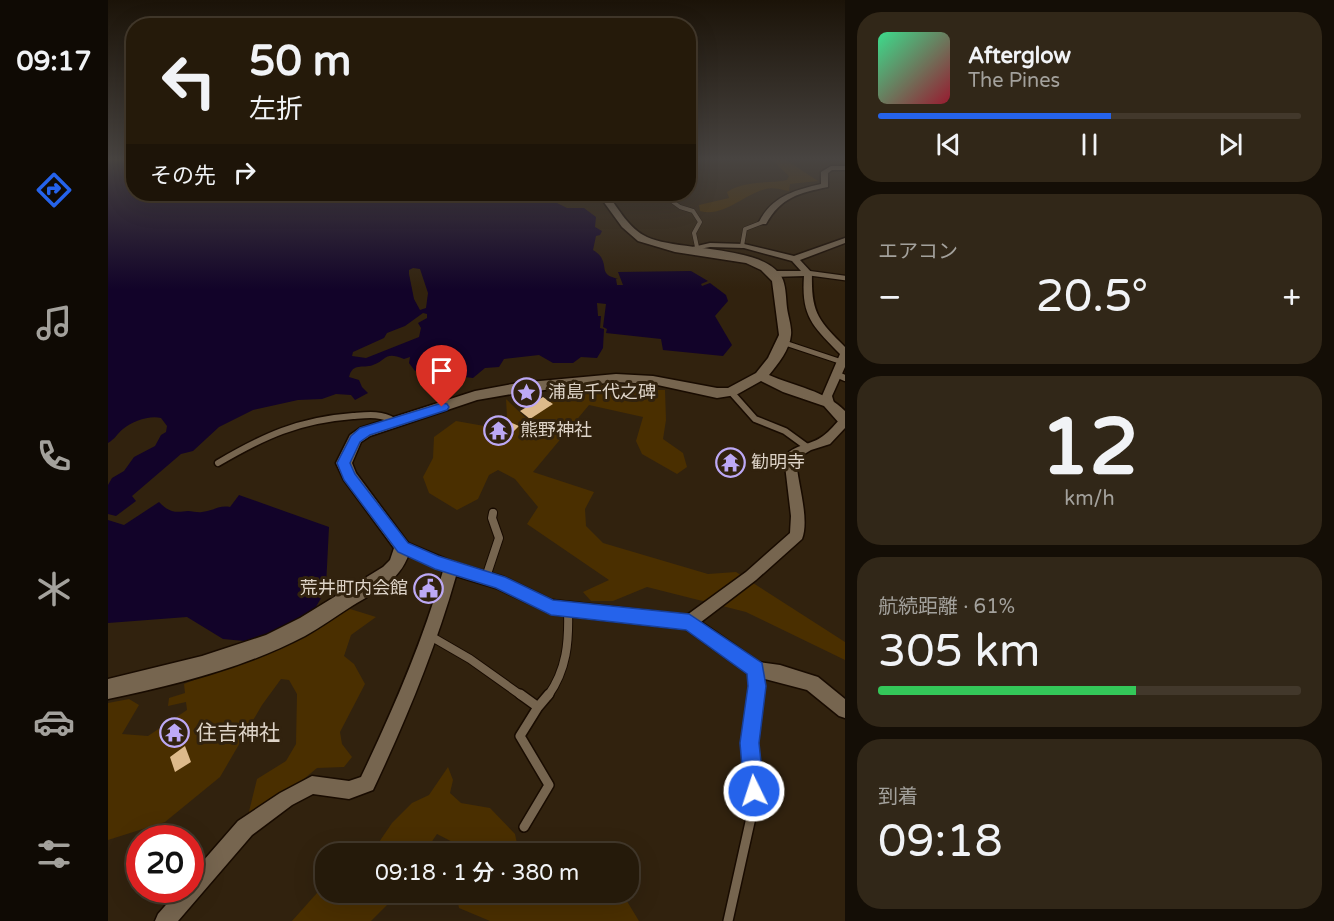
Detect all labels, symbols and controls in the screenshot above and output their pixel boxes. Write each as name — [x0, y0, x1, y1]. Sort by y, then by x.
text: 50 m — [249, 36, 351, 87]
icon: left — [150, 42, 228, 120]
text: Afterglow — [968, 43, 1071, 69]
text: 09:17 — [17, 45, 91, 78]
text: The Pines — [968, 69, 1060, 93]
text: 左折 — [249, 93, 303, 126]
icon: previous — [932, 128, 965, 161]
icon: pause — [1073, 128, 1106, 161]
icon: next — [1214, 128, 1247, 161]
icon: right — [228, 156, 261, 189]
text: その先 — [150, 163, 216, 189]
icon: directions — [33, 169, 75, 211]
text: エアコン — [878, 240, 958, 264]
text: 20.5° — [1036, 270, 1148, 324]
text: − — [878, 278, 902, 317]
text: + — [1282, 278, 1301, 317]
icon: music — [33, 302, 75, 344]
pin — [416, 345, 467, 407]
icon: arrive — [425, 354, 458, 387]
place icon: 浦島千代之碑 — [511, 376, 543, 408]
place label: 浦島千代之碑 — [548, 381, 656, 403]
text: 12 — [1041, 401, 1138, 495]
temple icon: 熊野神社 — [483, 414, 515, 446]
place label: 熊野神社 — [520, 419, 592, 441]
icon: phone — [33, 435, 75, 477]
temple icon: 勧明寺 — [714, 446, 746, 478]
place label: 勧明寺 — [751, 451, 805, 473]
text: km/h — [1064, 487, 1115, 511]
icon: climate — [33, 568, 75, 610]
public building icon: 荒井町内会館 — [413, 572, 445, 604]
place label: 荒井町内会館 — [300, 577, 408, 599]
text: 航続距離 · 61% — [878, 595, 1015, 619]
text: 305 km — [878, 625, 1040, 679]
icon: car — [33, 701, 75, 743]
temple icon: 住吉神社 — [159, 717, 191, 749]
place label: 住吉神社 — [196, 721, 280, 746]
position arrow — [722, 759, 786, 823]
text: 到着 — [878, 785, 918, 809]
text: 09:18 — [878, 815, 1003, 869]
speed limit sign: 20 — [126, 825, 204, 903]
icon: filters — [33, 833, 75, 875]
text: 09:18 · 1 分 · 380 m — [375, 860, 579, 886]

